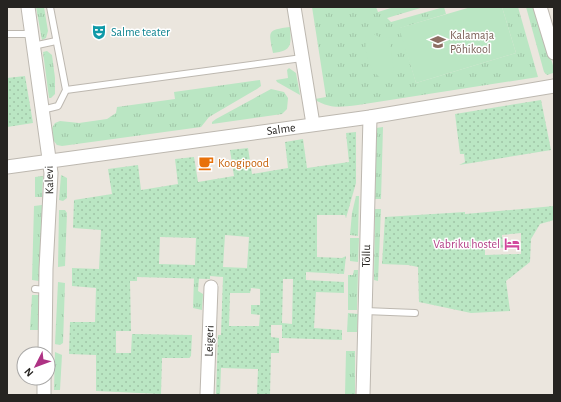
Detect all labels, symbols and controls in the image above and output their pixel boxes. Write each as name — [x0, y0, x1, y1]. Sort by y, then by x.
theatre icon: Salme teater — [90, 23, 108, 41]
place label: Salme teater — [111, 26, 170, 38]
place label: Kalamaja Põhikool — [450, 29, 495, 55]
school or university icon: Kalamaja Põhikool — [429, 33, 447, 51]
street label: Salme — [266, 121, 296, 137]
cafe icon: Koogipood — [197, 154, 215, 172]
place label: Koogipood — [218, 157, 269, 169]
street label: Kalevi — [43, 166, 55, 194]
hotel icon: Vabriku hostel — [503, 235, 521, 253]
place label: Vabriku hostel — [433, 238, 500, 250]
street label: Tõllu — [360, 244, 372, 268]
street label: Leigeri — [202, 325, 216, 357]
north arrow — [16, 346, 56, 386]
text: N — [22, 366, 36, 379]

